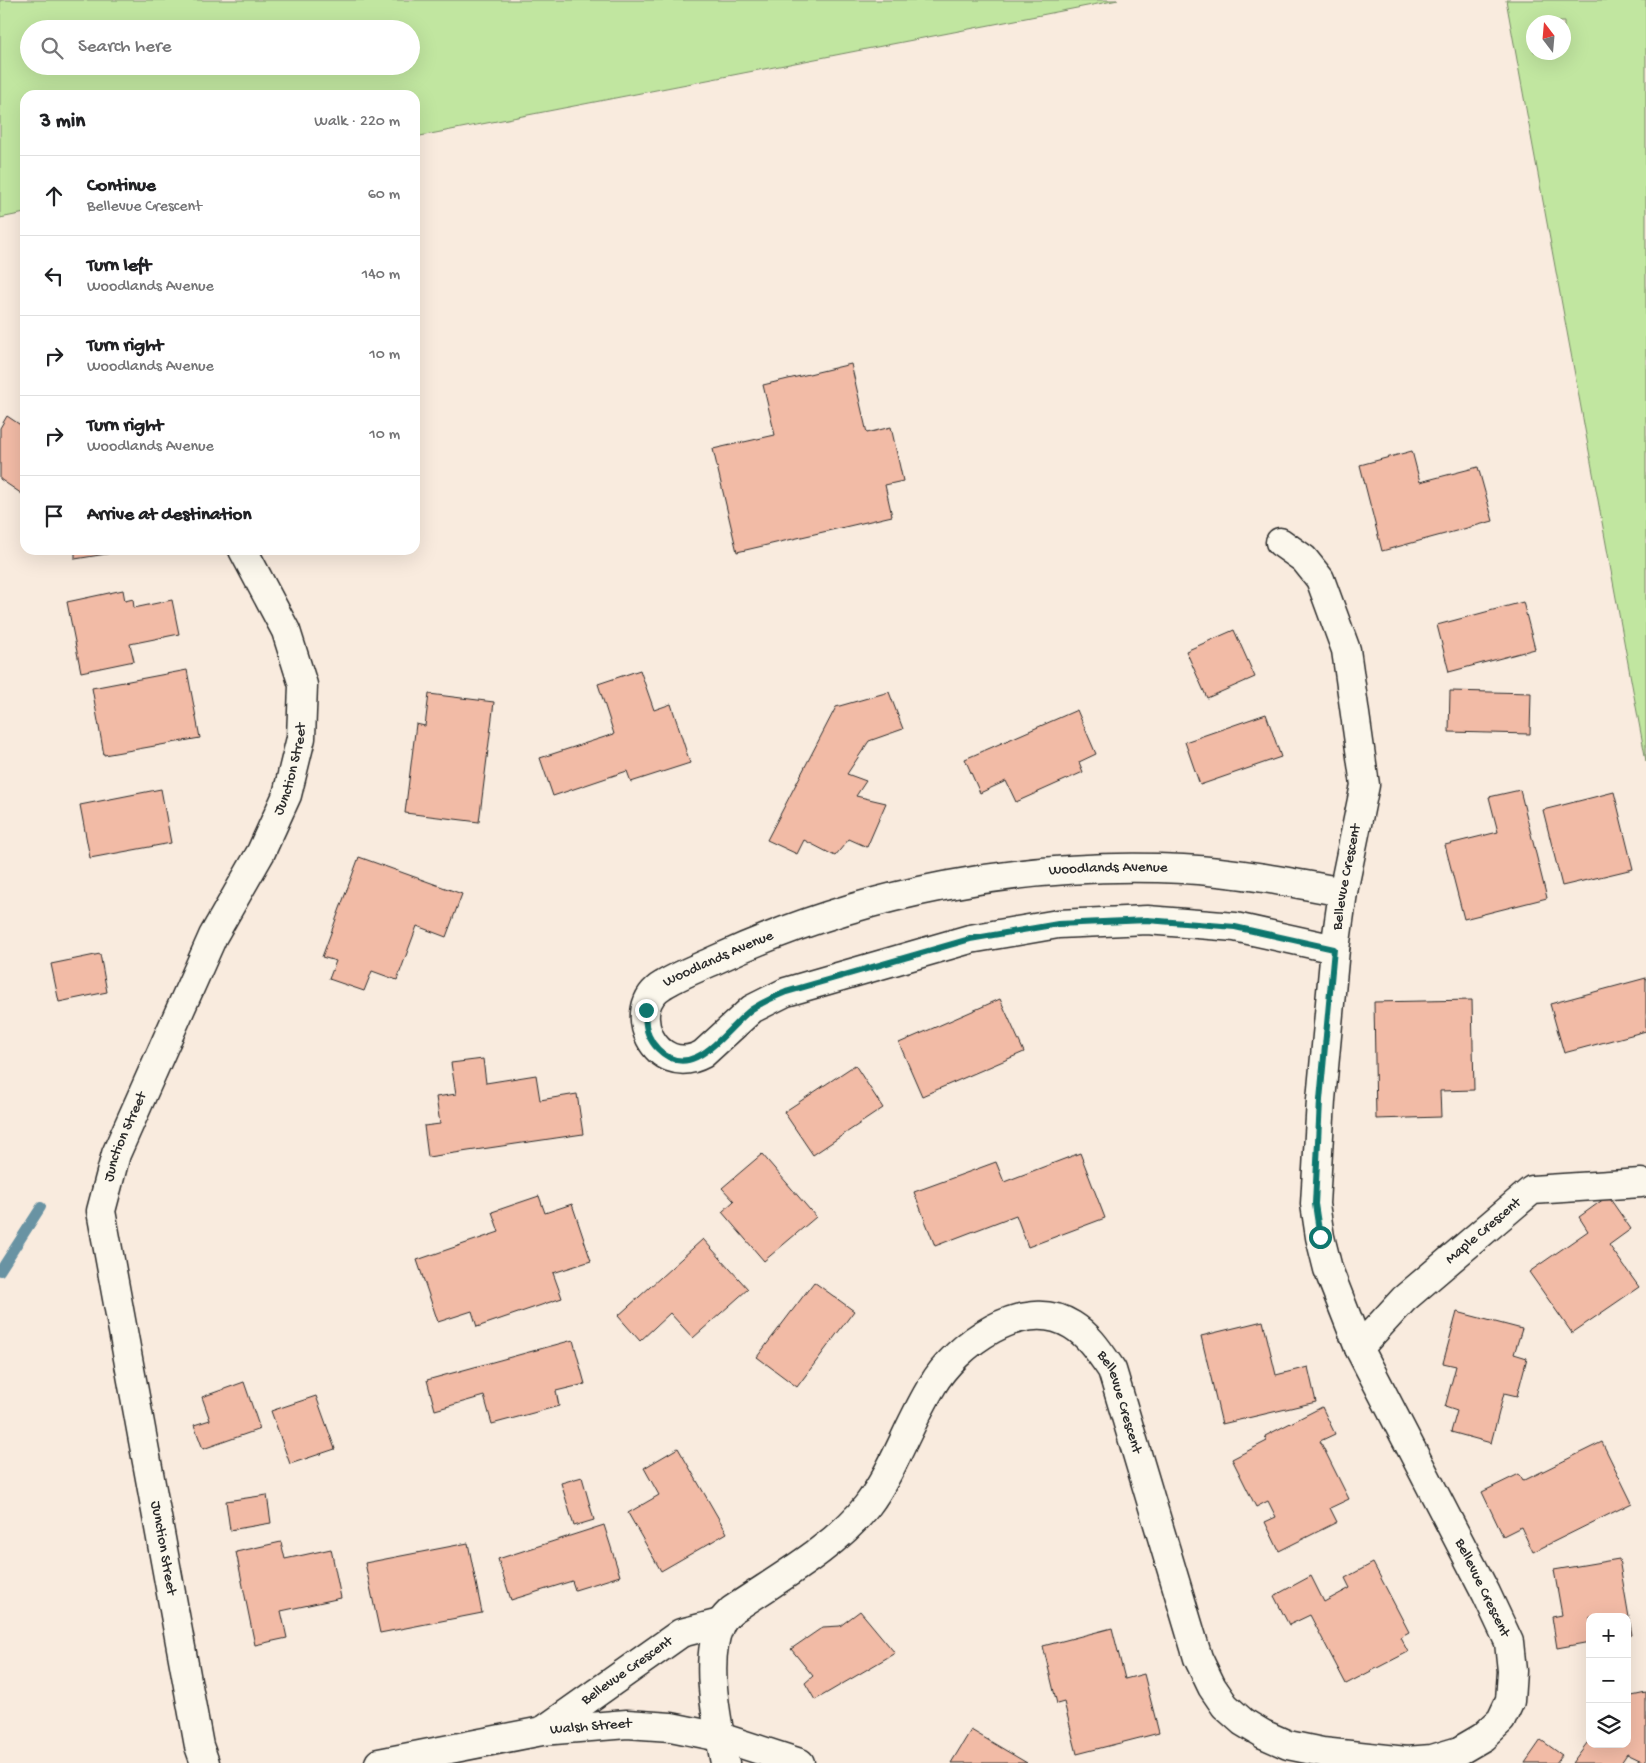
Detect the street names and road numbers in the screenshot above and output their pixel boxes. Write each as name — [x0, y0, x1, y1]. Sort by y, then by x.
street label: Junction Street — [270, 721, 311, 818]
street label: Bellevue Crescent — [1329, 821, 1366, 932]
street label: Woodlands Avenue — [1048, 859, 1168, 880]
street label: Woodlands Avenue — [660, 927, 776, 992]
street label: Junction Street — [100, 1088, 152, 1184]
street label: Maple Crescent — [1442, 1193, 1526, 1268]
street label: Bellevue Crescent — [1092, 1347, 1146, 1457]
street label: Junction Street — [146, 1500, 180, 1598]
street label: Bellevue Crescent — [1450, 1535, 1514, 1642]
street label: Bellevue Crescent — [577, 1632, 678, 1710]
street label: Walsh Street — [549, 1715, 634, 1739]

